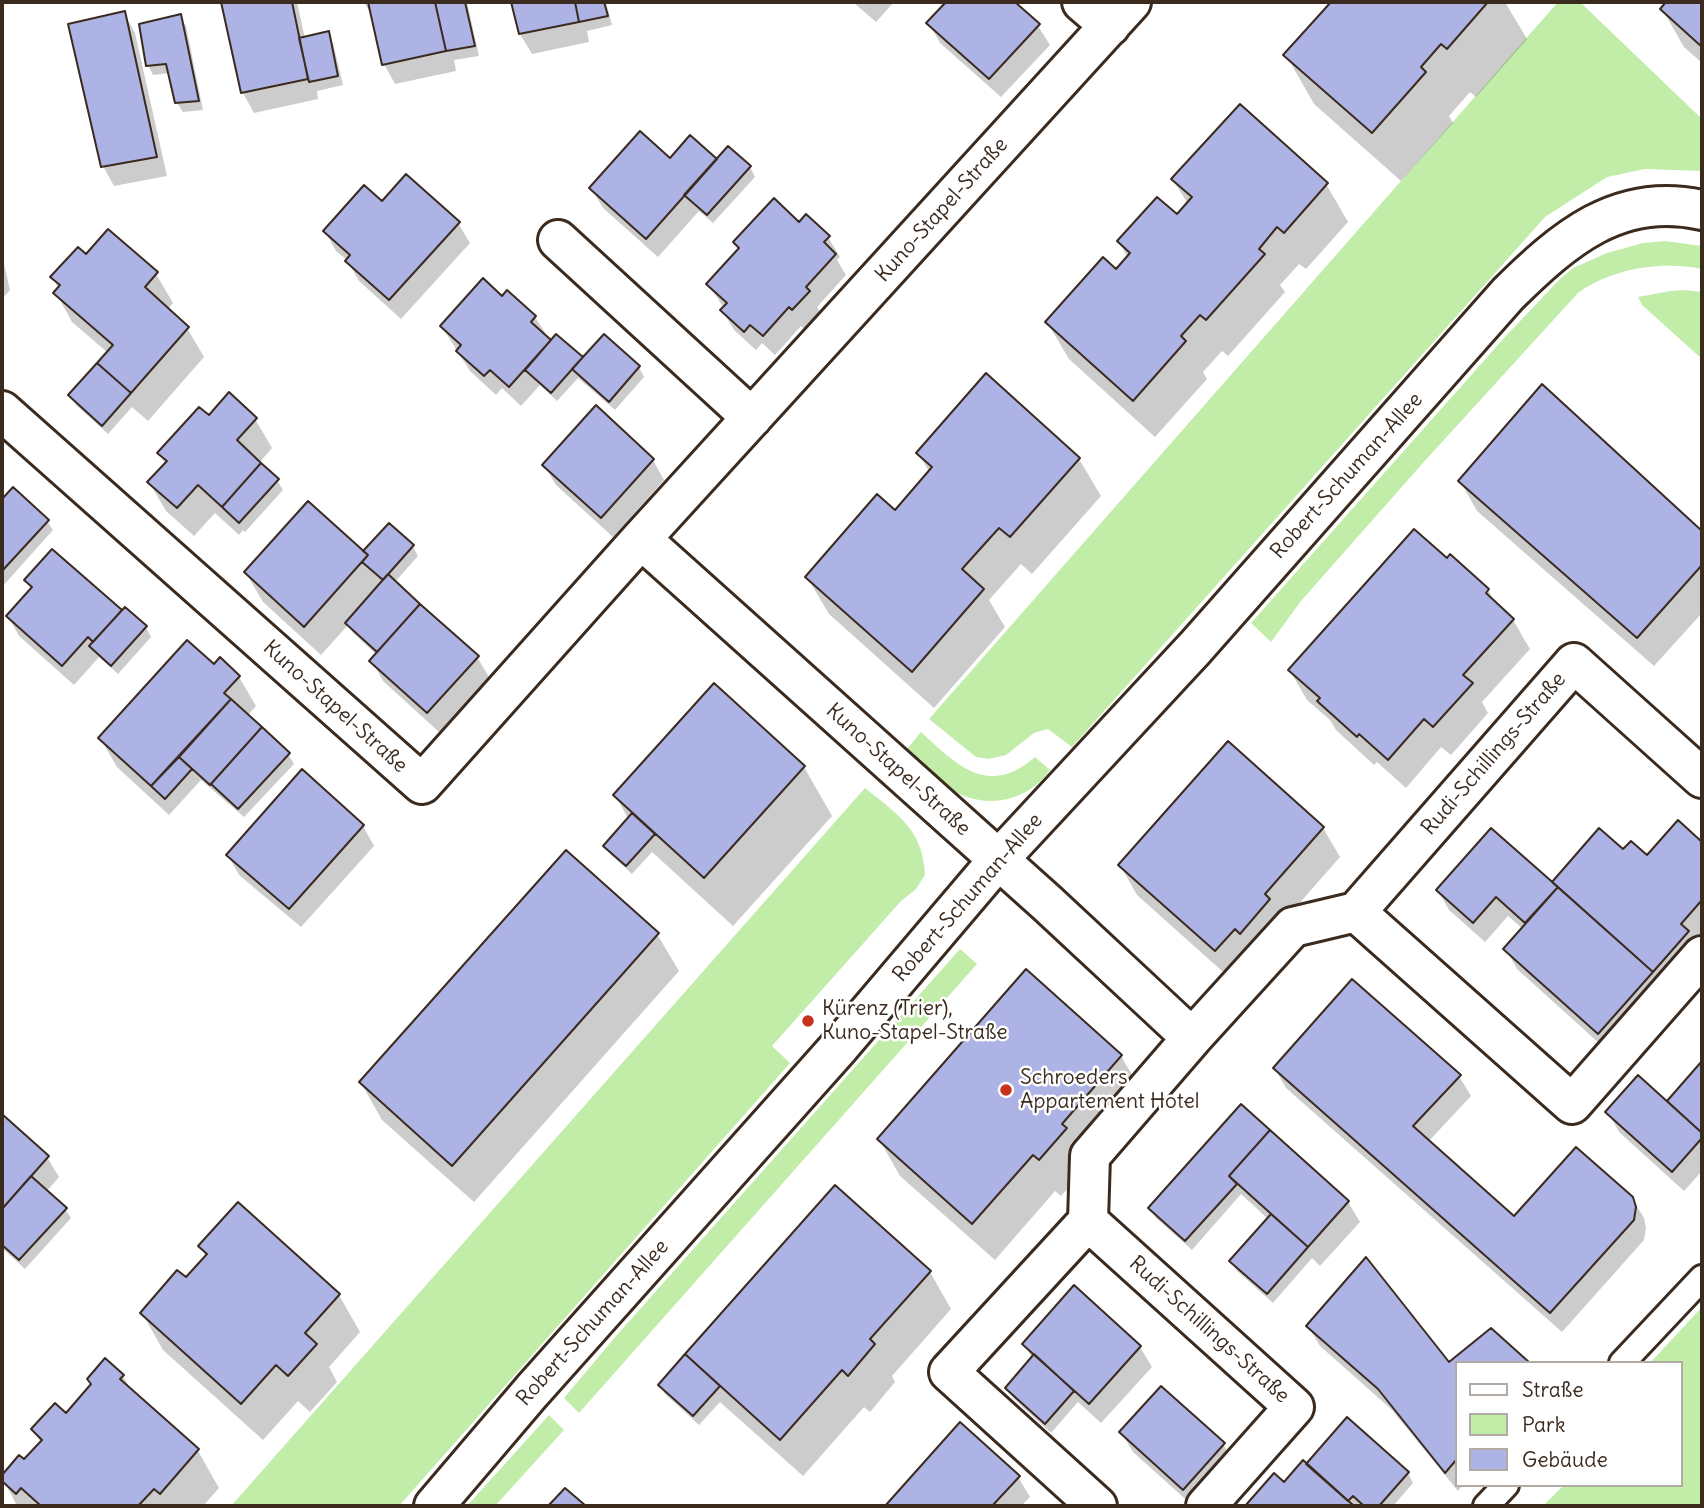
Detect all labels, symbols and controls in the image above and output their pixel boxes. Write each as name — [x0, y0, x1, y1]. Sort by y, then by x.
street label: Kuno-Stapel-Straße — [871, 133, 1013, 287]
street label: Robert-Schuman-Allee — [1266, 388, 1428, 564]
street label: Kuno-Stapel-Straße — [258, 636, 412, 778]
street label: Rudi-Schillings-Straße — [1416, 668, 1572, 840]
street label: Kuno-Stapel-Straße — [821, 699, 975, 841]
street label: Robert-Schuman-Allee — [888, 809, 1048, 987]
place label: Kürenz (Trier), Kuno-Stapel-Straße — [822, 996, 1008, 1046]
marker: Kürenz (Trier), Kuno-Stapel-Straße — [800, 1013, 816, 1029]
place label: Schroeders Appartement Hotel — [1020, 1065, 1200, 1115]
marker: Schroeders Appartement Hotel — [998, 1082, 1014, 1098]
street label: Robert-Schuman-Allee — [512, 1235, 674, 1411]
street label: Rudi-Schillings-Straße — [1124, 1251, 1294, 1409]
legend — [1456, 1361, 1683, 1487]
text: Straße — [1522, 1376, 1583, 1403]
text: Park — [1522, 1411, 1565, 1438]
text: Gebäude — [1522, 1446, 1608, 1473]

